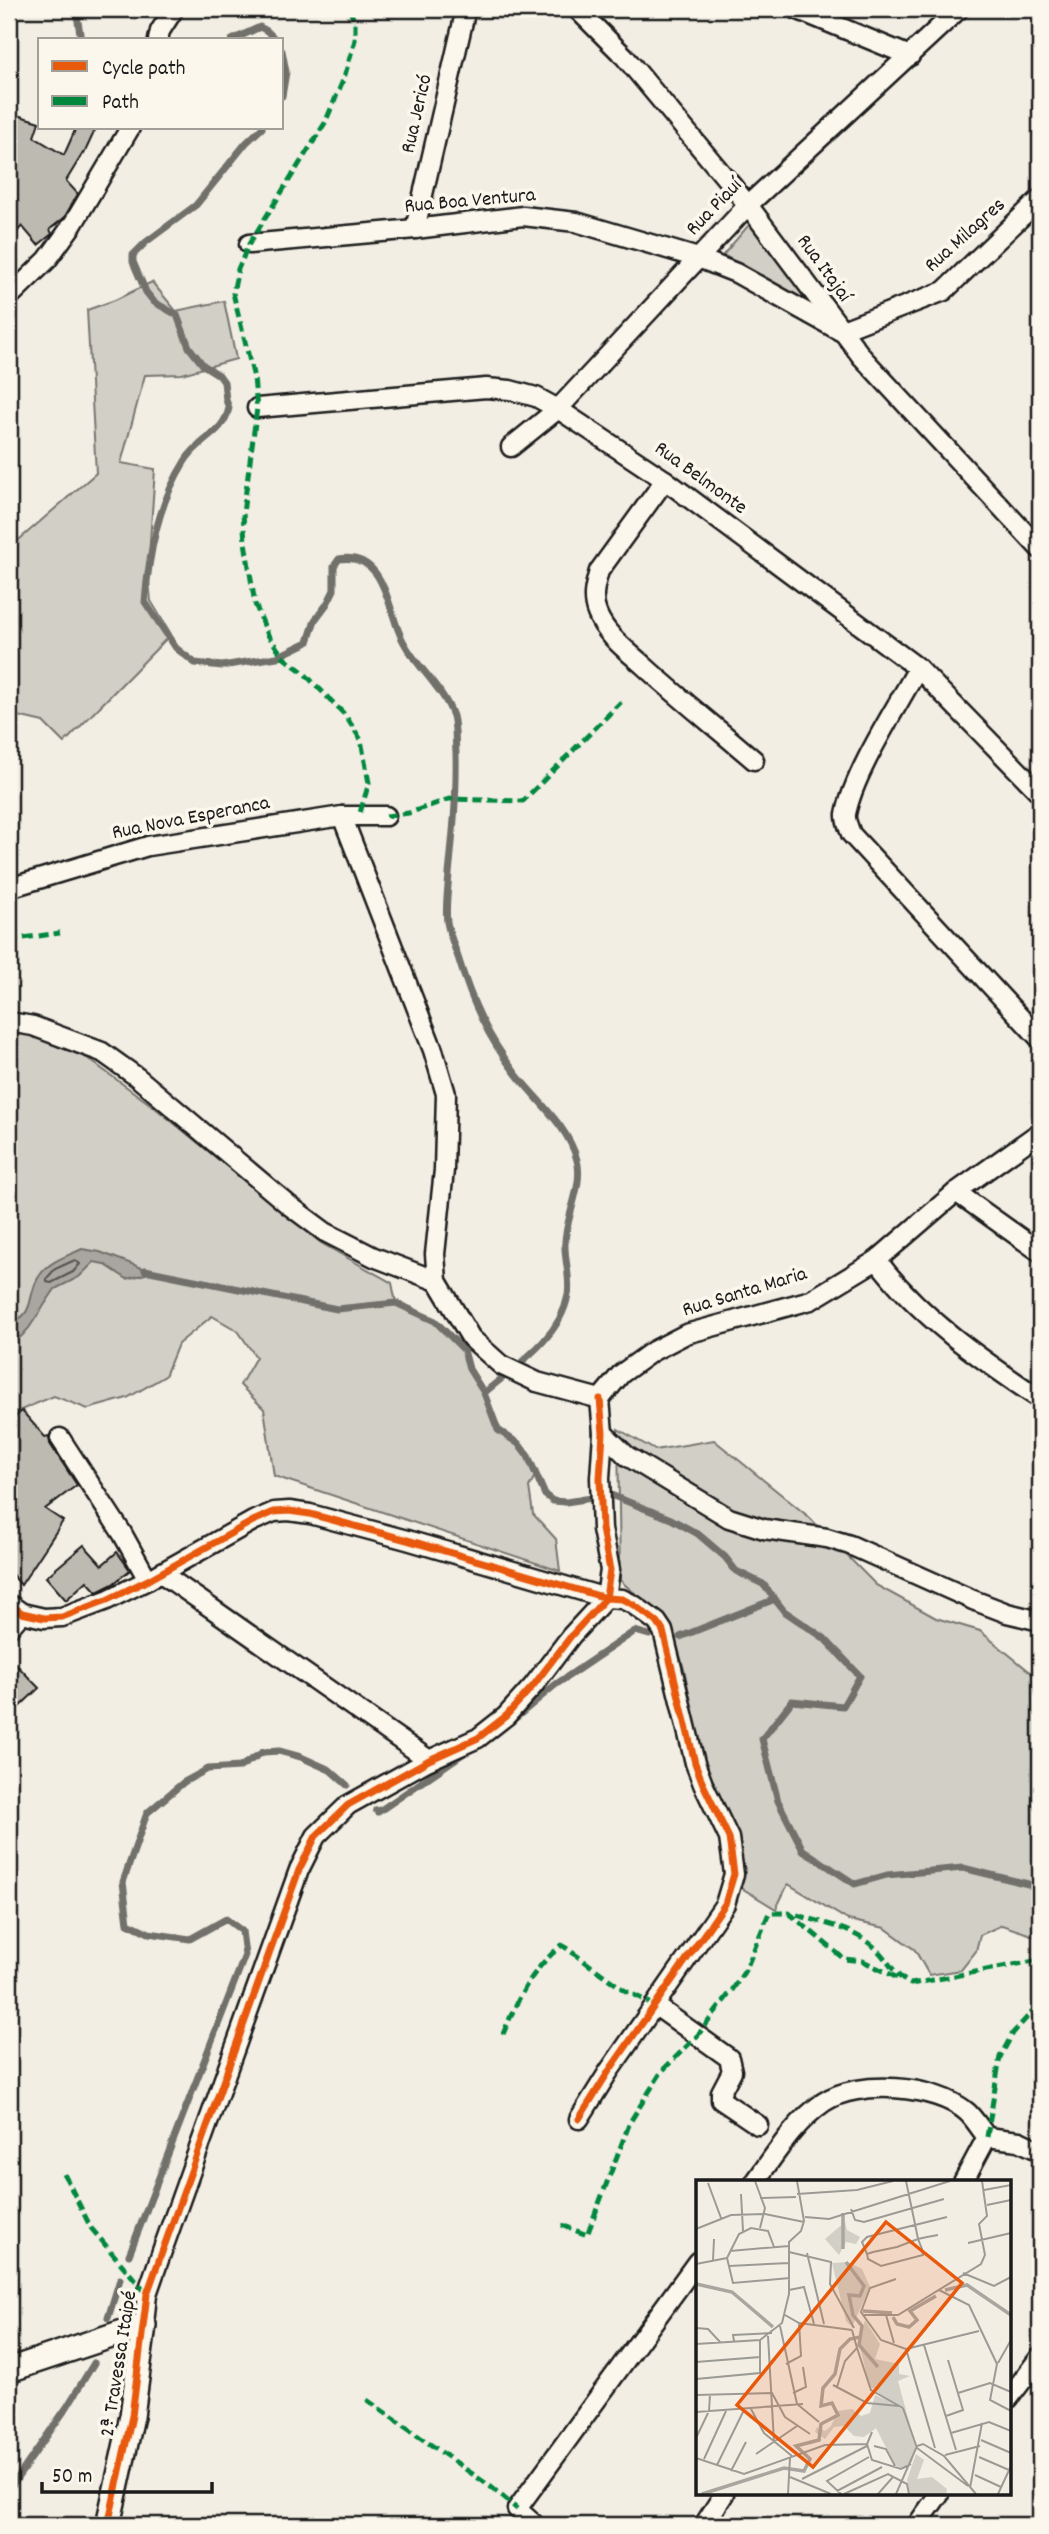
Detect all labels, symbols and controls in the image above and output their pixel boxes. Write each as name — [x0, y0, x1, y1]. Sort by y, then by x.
legend — [38, 38, 284, 130]
text: Cycle path — [102, 55, 185, 85]
street label: Rua Jericó — [394, 72, 442, 156]
text: Path — [102, 89, 139, 119]
street label: Rua Piauí — [680, 171, 752, 244]
street label: Rua Boa Ventura — [403, 181, 538, 223]
street label: Rua Milagres — [919, 191, 1013, 281]
street label: Rua Itajaí — [788, 229, 859, 311]
street label: Rua Belmonte — [647, 435, 753, 523]
street label: Rua Nova Esperanca — [110, 789, 274, 849]
street label: Rua Santa Maria — [679, 1259, 812, 1326]
inset map — [696, 2180, 1010, 2496]
street label: 2ª Travessa Itaipé — [94, 2289, 146, 2439]
scale bar — [42, 2450, 212, 2494]
text: 50 m — [52, 2463, 92, 2493]

